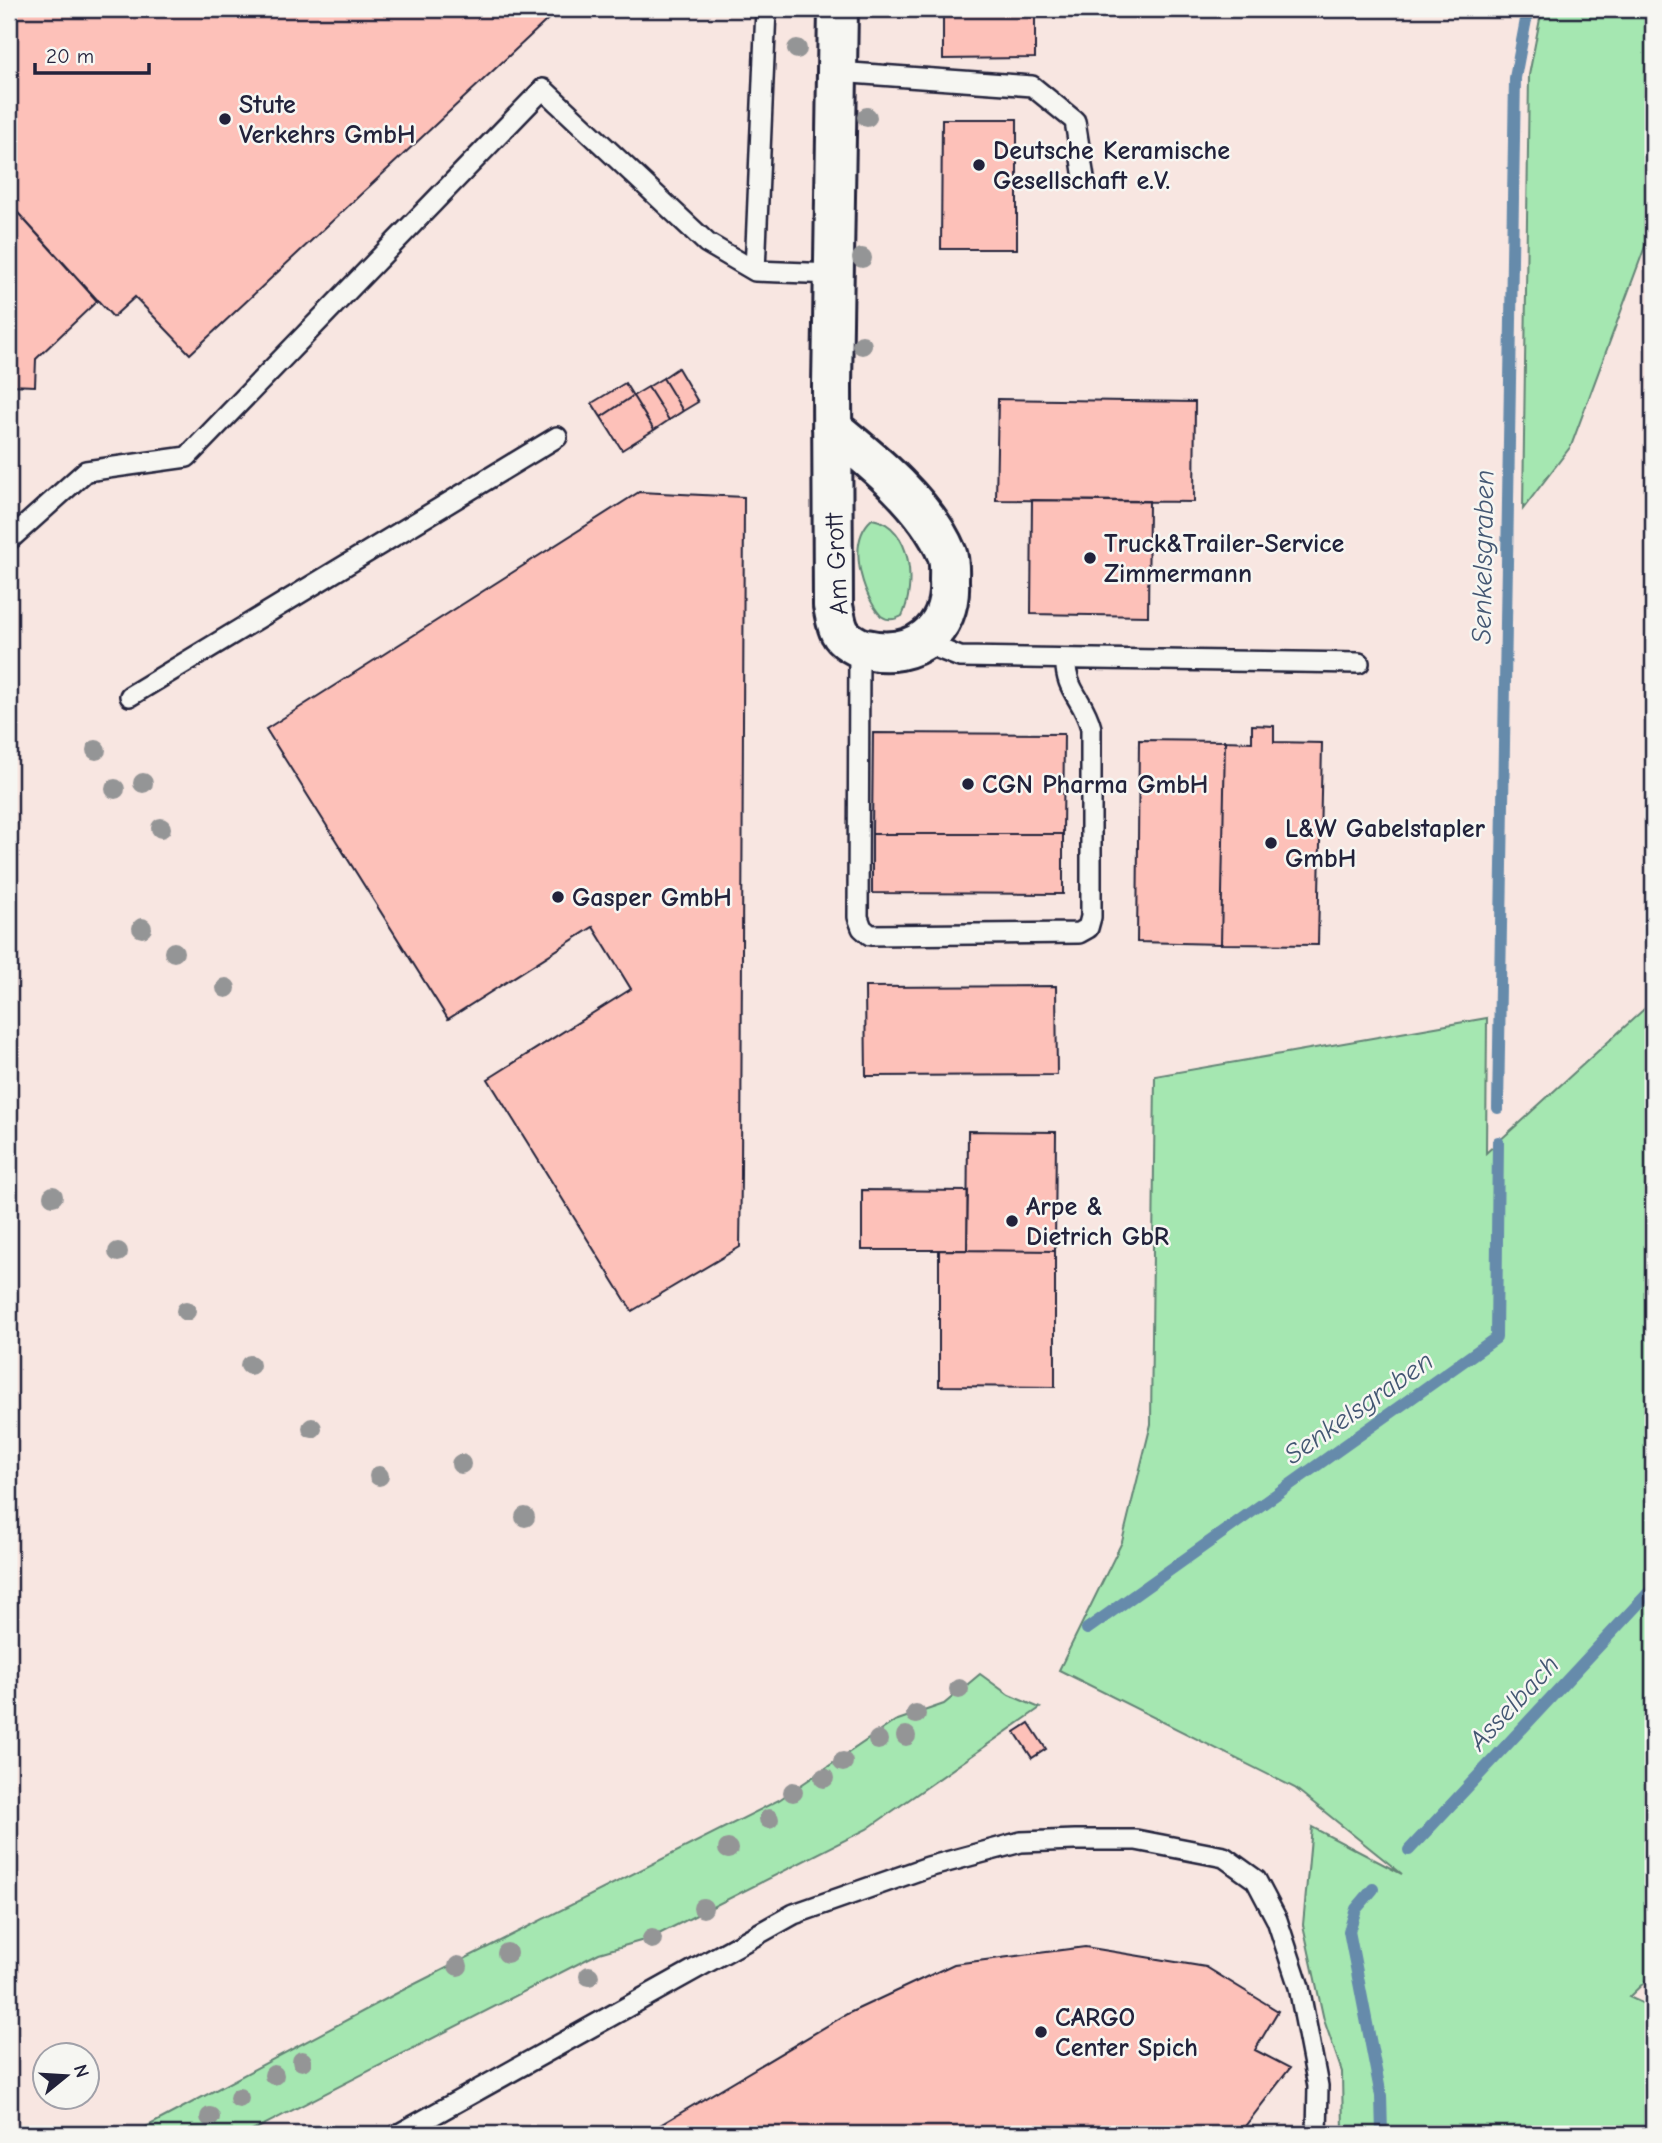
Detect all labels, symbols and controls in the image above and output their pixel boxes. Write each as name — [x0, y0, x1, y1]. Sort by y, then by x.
scale bar — [35, 32, 149, 76]
text: 20 m — [46, 44, 94, 68]
place label: Stute Verkehrs GmbH — [239, 90, 416, 150]
marker: Stute Verkehrs GmbH — [217, 111, 233, 127]
place label: Deutsche Keramische Gesellschaft e.V. — [993, 136, 1230, 196]
marker: Deutsche Keramische Gesellschaft e.V. — [971, 157, 987, 173]
water label: Senkelsgraben — [1465, 470, 1501, 644]
street label: Am Grott — [819, 511, 855, 616]
place label: Truck&Trailer-Service Zimmermann — [1104, 529, 1345, 589]
marker: Truck&Trailer-Service Zimmermann — [1082, 550, 1098, 566]
place label: CGN Pharma GmbH — [982, 770, 1208, 800]
marker: CGN Pharma GmbH — [960, 776, 976, 792]
place label: L&W Gabelstapler GmbH — [1285, 814, 1486, 874]
marker: L&W Gabelstapler GmbH — [1263, 835, 1279, 851]
place label: Gasper GmbH — [572, 883, 732, 913]
marker: Gasper GmbH — [550, 889, 566, 905]
place label: Arpe & Dietrich GbR — [1026, 1192, 1169, 1252]
marker: Arpe & Dietrich GbR — [1004, 1213, 1020, 1229]
water label: Senkelsgraben — [1278, 1345, 1439, 1471]
water label: Asselbach — [1461, 1649, 1566, 1757]
place label: CARGO Center Spich — [1055, 2003, 1198, 2063]
marker: CARGO Center Spich — [1033, 2024, 1049, 2040]
north arrow — [32, 2042, 102, 2112]
text: N — [69, 2062, 94, 2080]

